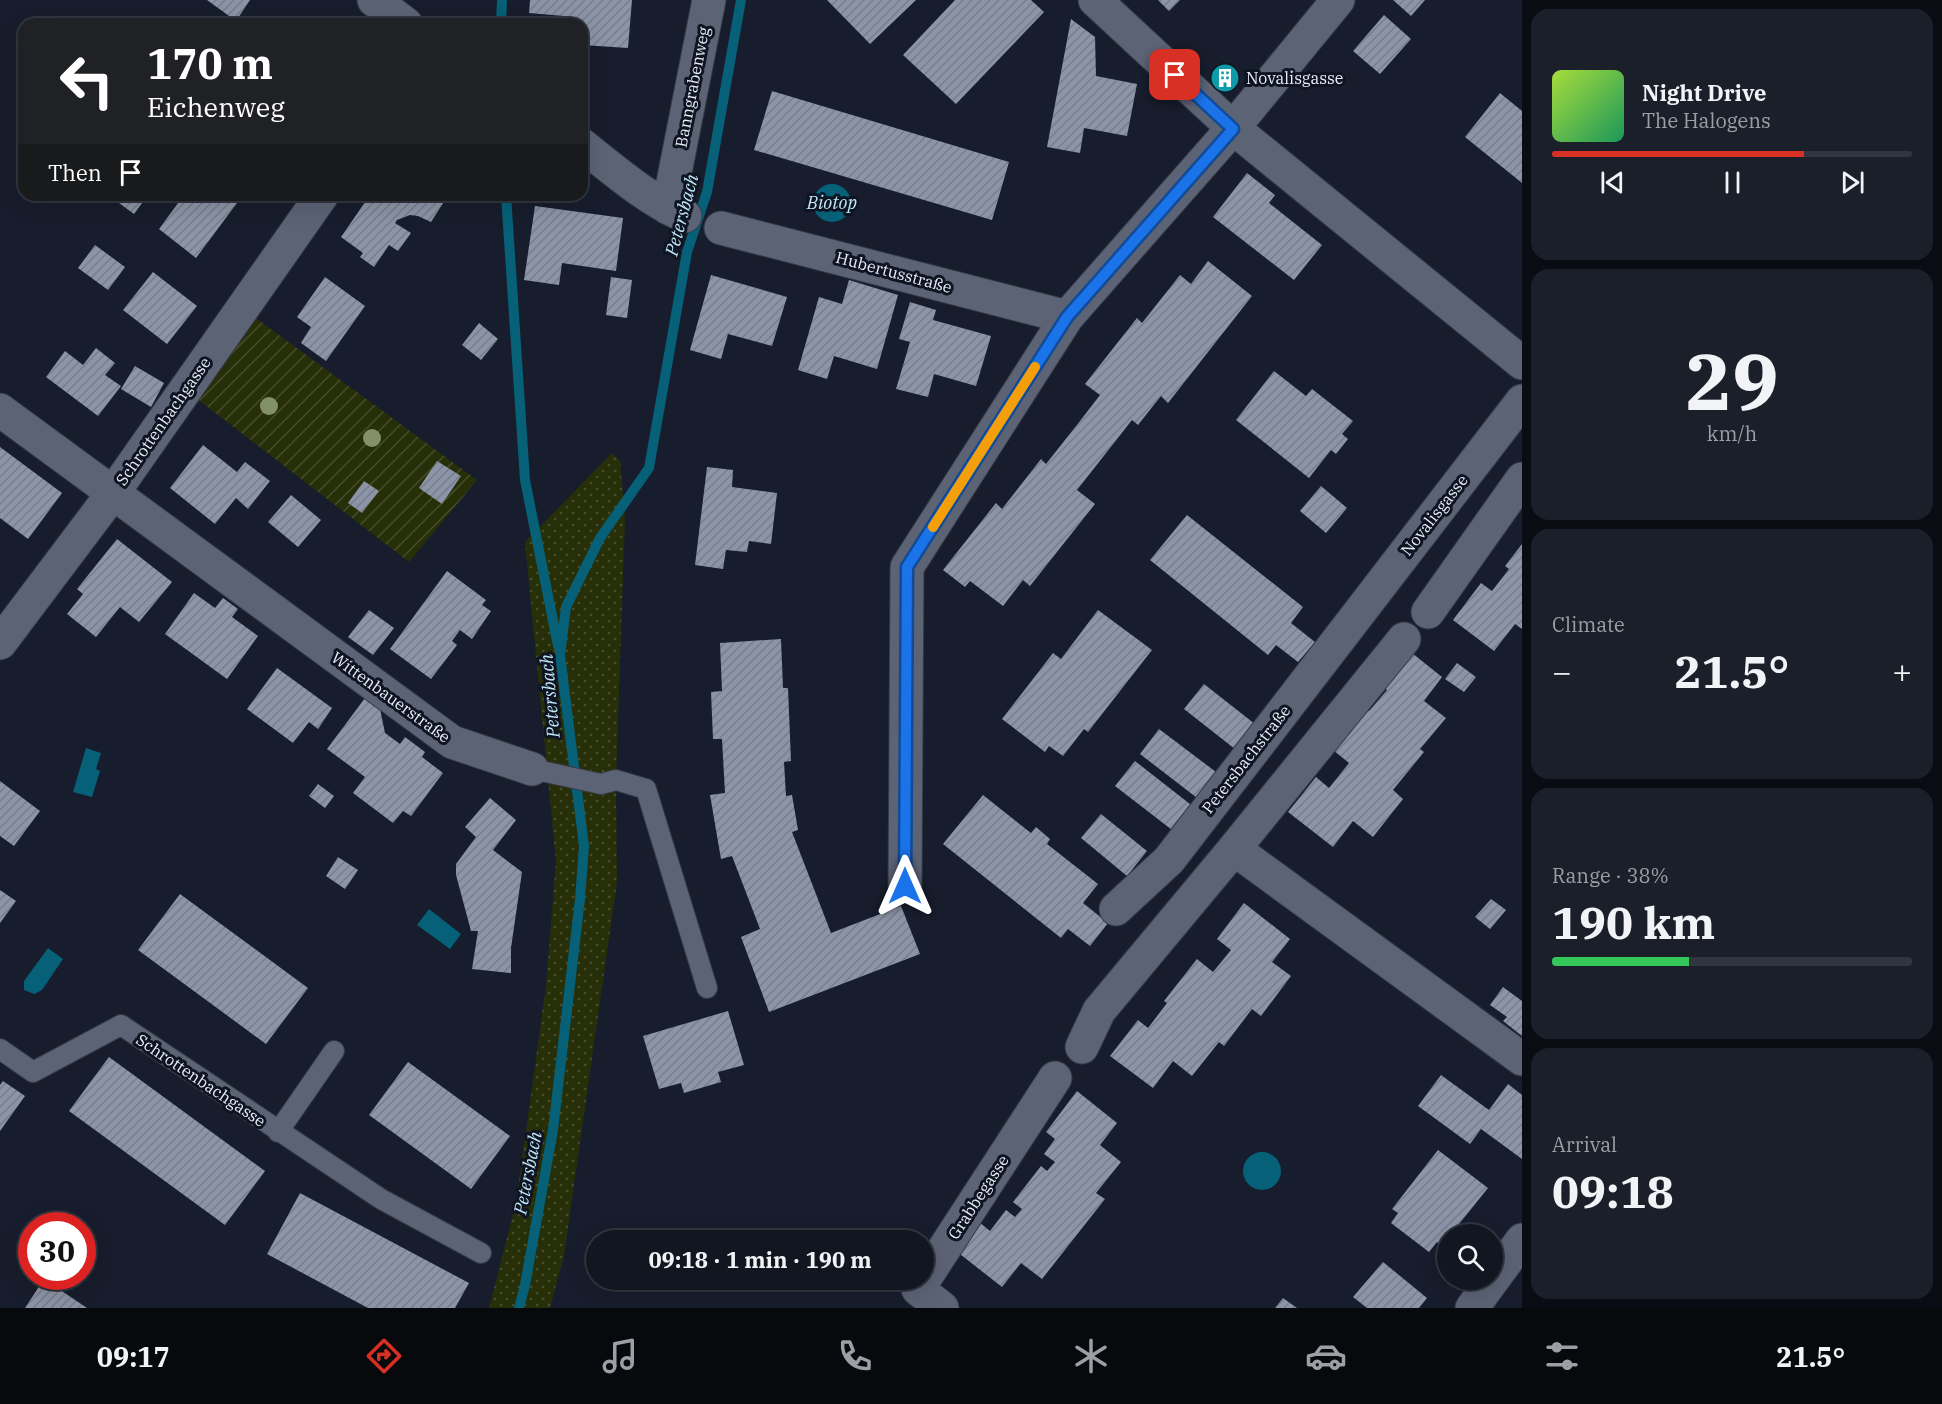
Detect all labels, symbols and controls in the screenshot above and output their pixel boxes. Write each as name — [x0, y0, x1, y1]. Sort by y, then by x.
street label: Banngrabenweg — [671, 25, 714, 149]
text: 170 m — [147, 36, 273, 91]
icon: left — [48, 42, 126, 120]
pin — [1149, 49, 1200, 100]
icon: arrive — [1158, 58, 1191, 91]
building icon: Novalisgasse — [1209, 62, 1241, 94]
place label: Novalisgasse — [1246, 68, 1343, 88]
text: Night Drive — [1642, 78, 1767, 107]
text: Eichenweg — [147, 89, 285, 124]
text: The Halogens — [1642, 107, 1771, 134]
icon: arrive — [114, 156, 147, 189]
text: Then — [48, 158, 102, 187]
icon: previous — [1596, 166, 1629, 199]
icon: pause — [1716, 166, 1749, 199]
icon: next — [1836, 166, 1869, 199]
water label: Petersbach — [659, 171, 703, 259]
water label: Biotop — [806, 191, 857, 214]
street label: Hubertusstraße — [834, 247, 954, 297]
text: 29 — [1685, 330, 1779, 431]
street label: Schrottenbachgasse — [111, 353, 215, 489]
text: km/h — [1707, 420, 1757, 447]
street label: Novalisgasse — [1396, 471, 1472, 559]
text: Climate — [1552, 611, 1625, 638]
text: 21.5° — [1675, 642, 1789, 700]
street label: Wittenbauerstraße — [328, 647, 454, 747]
text: − — [1552, 650, 1572, 693]
text: + — [1892, 650, 1912, 693]
water label: Petersbach — [534, 653, 565, 740]
street label: Petersbachstraße — [1197, 701, 1295, 817]
position arrow — [873, 854, 937, 918]
text: Range · 38% — [1552, 862, 1669, 889]
text: 190 km — [1552, 893, 1715, 951]
street label: Schrottenbachgasse — [132, 1029, 270, 1131]
water label: Petersbach — [508, 1129, 547, 1217]
text: Arrival — [1552, 1131, 1617, 1158]
street label: Grabbegasse — [943, 1151, 1013, 1243]
text: 09:18 — [1552, 1162, 1674, 1220]
speed limit sign: 30 — [18, 1212, 96, 1290]
map controls — [1437, 1224, 1503, 1290]
button: search — [1437, 1224, 1503, 1290]
text: 09:18 · 1 min · 190 m — [648, 1245, 872, 1274]
icon: directions — [363, 1335, 405, 1377]
icon: music — [599, 1335, 641, 1377]
icon: phone — [834, 1335, 876, 1377]
icon: climate — [1070, 1335, 1112, 1377]
icon: car — [1305, 1335, 1347, 1377]
icon: filters — [1541, 1335, 1583, 1377]
text: 09:17 — [97, 1339, 170, 1374]
text: 21.5° — [1776, 1339, 1845, 1374]

